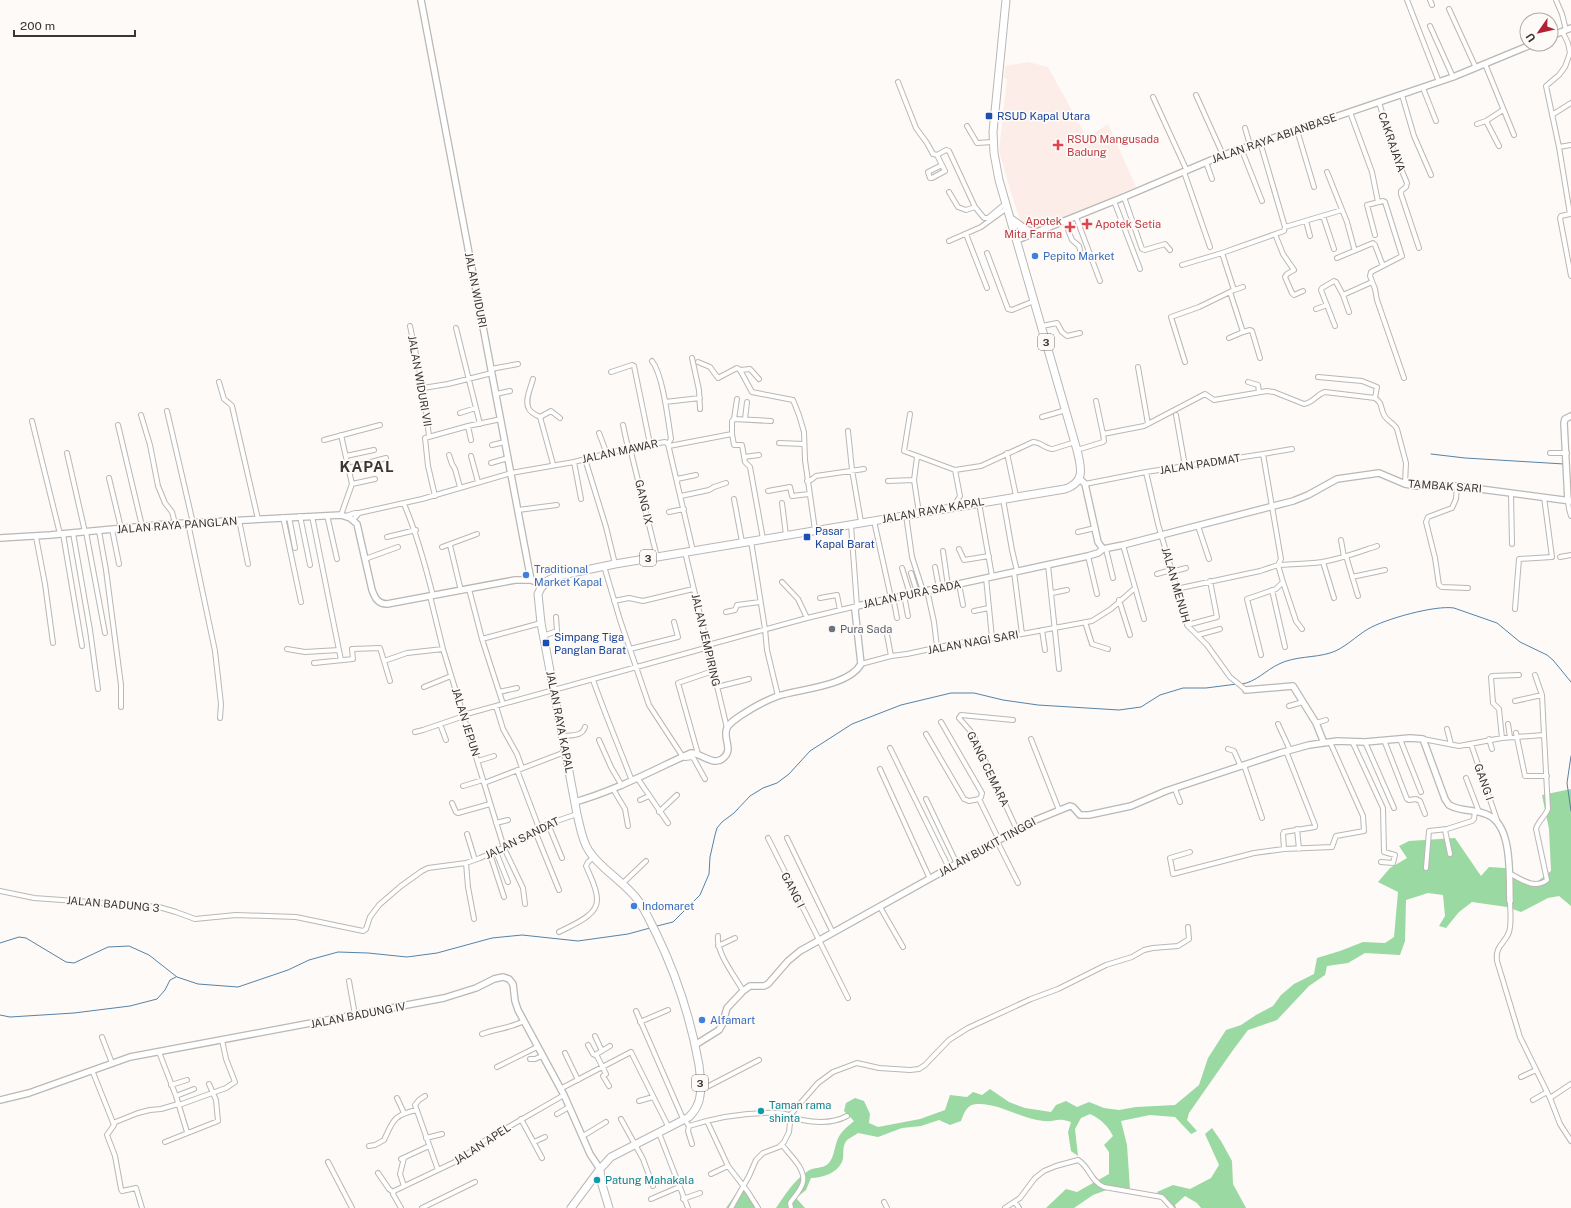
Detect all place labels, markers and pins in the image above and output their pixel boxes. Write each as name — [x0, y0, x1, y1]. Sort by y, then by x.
place label: RSUD Kapal Utara — [997, 110, 1090, 122]
marker: RSUD Kapal Utara — [984, 111, 994, 121]
place label: RSUD Mangusada Badung — [1067, 133, 1159, 158]
marker: RSUD Mangusada Badung — [1052, 139, 1064, 151]
place label: Apotek Mita Farma — [1004, 215, 1062, 240]
place label: Apotek Setia — [1095, 218, 1161, 230]
marker: Apotek Setia — [1082, 219, 1092, 229]
marker: Apotek Mita Farma — [1065, 222, 1075, 232]
place label: Pepito Market — [1043, 250, 1115, 262]
marker: Pepito Market — [1030, 251, 1040, 261]
place label: Pasar Kapal Barat — [815, 525, 875, 550]
marker: Pasar Kapal Barat — [802, 532, 812, 542]
place label: Traditional Market Kapal — [534, 563, 602, 588]
marker: Traditional Market Kapal — [521, 570, 531, 580]
place label: Pura Sada — [840, 623, 892, 635]
marker: Pura Sada — [827, 624, 837, 634]
place label: Simpang Tiga Panglan Barat — [554, 631, 626, 656]
marker: Simpang Tiga Panglan Barat — [541, 638, 551, 648]
place label: Indomaret — [642, 900, 694, 912]
marker: Indomaret — [629, 901, 639, 911]
place label: Alfamart — [710, 1014, 755, 1026]
marker: Alfamart — [697, 1015, 707, 1025]
place label: Taman rama shinta — [769, 1099, 831, 1124]
marker: Taman rama shinta — [756, 1106, 766, 1116]
place label: Patung Mahakala — [605, 1174, 694, 1186]
marker: Patung Mahakala — [592, 1175, 602, 1185]

